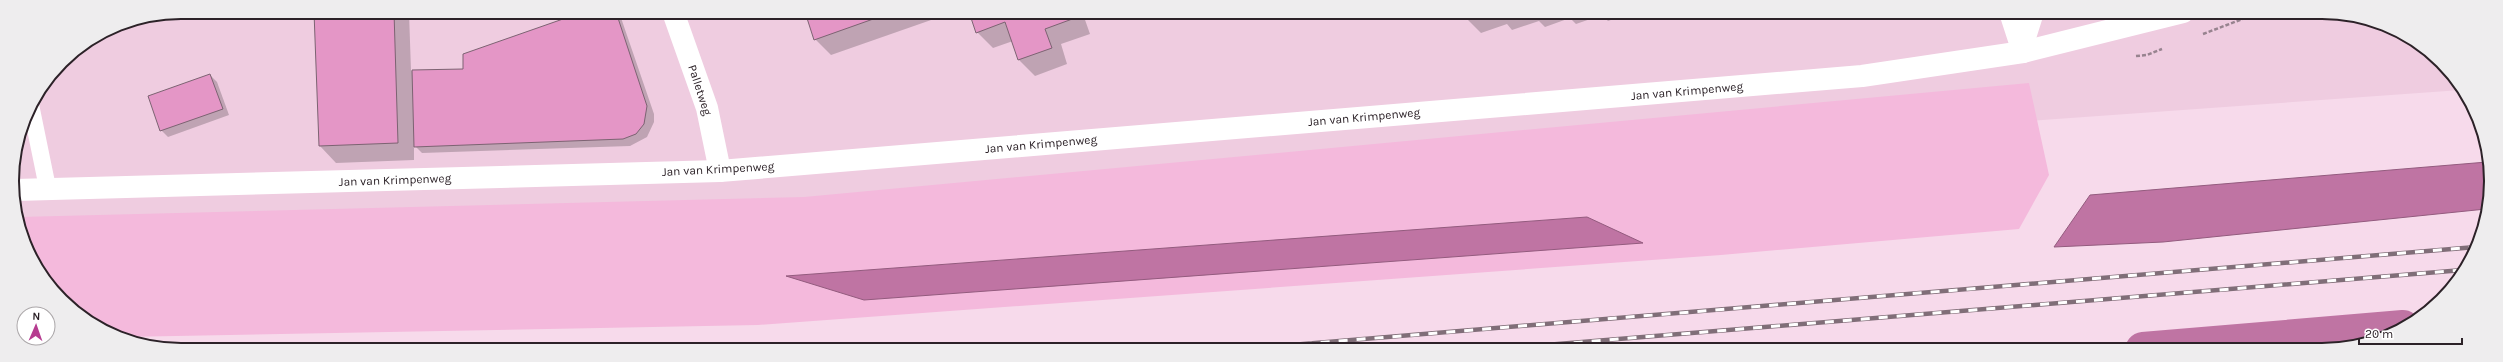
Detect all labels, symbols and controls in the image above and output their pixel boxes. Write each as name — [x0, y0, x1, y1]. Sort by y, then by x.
street label: Palletweg — [685, 63, 715, 117]
street label: Jan van Krimpenweg — [1630, 79, 1744, 103]
street label: Jan van Krimpenweg — [1307, 105, 1421, 129]
street label: Jan van Krimpenweg — [984, 132, 1098, 156]
street label: Jan van Krimpenweg — [661, 159, 775, 179]
street label: Jan van Krimpenweg — [338, 171, 452, 189]
north arrow — [16, 306, 56, 346]
text: N — [32, 310, 41, 323]
scale bar — [2359, 320, 2462, 346]
text: 20 m — [2365, 327, 2393, 341]

